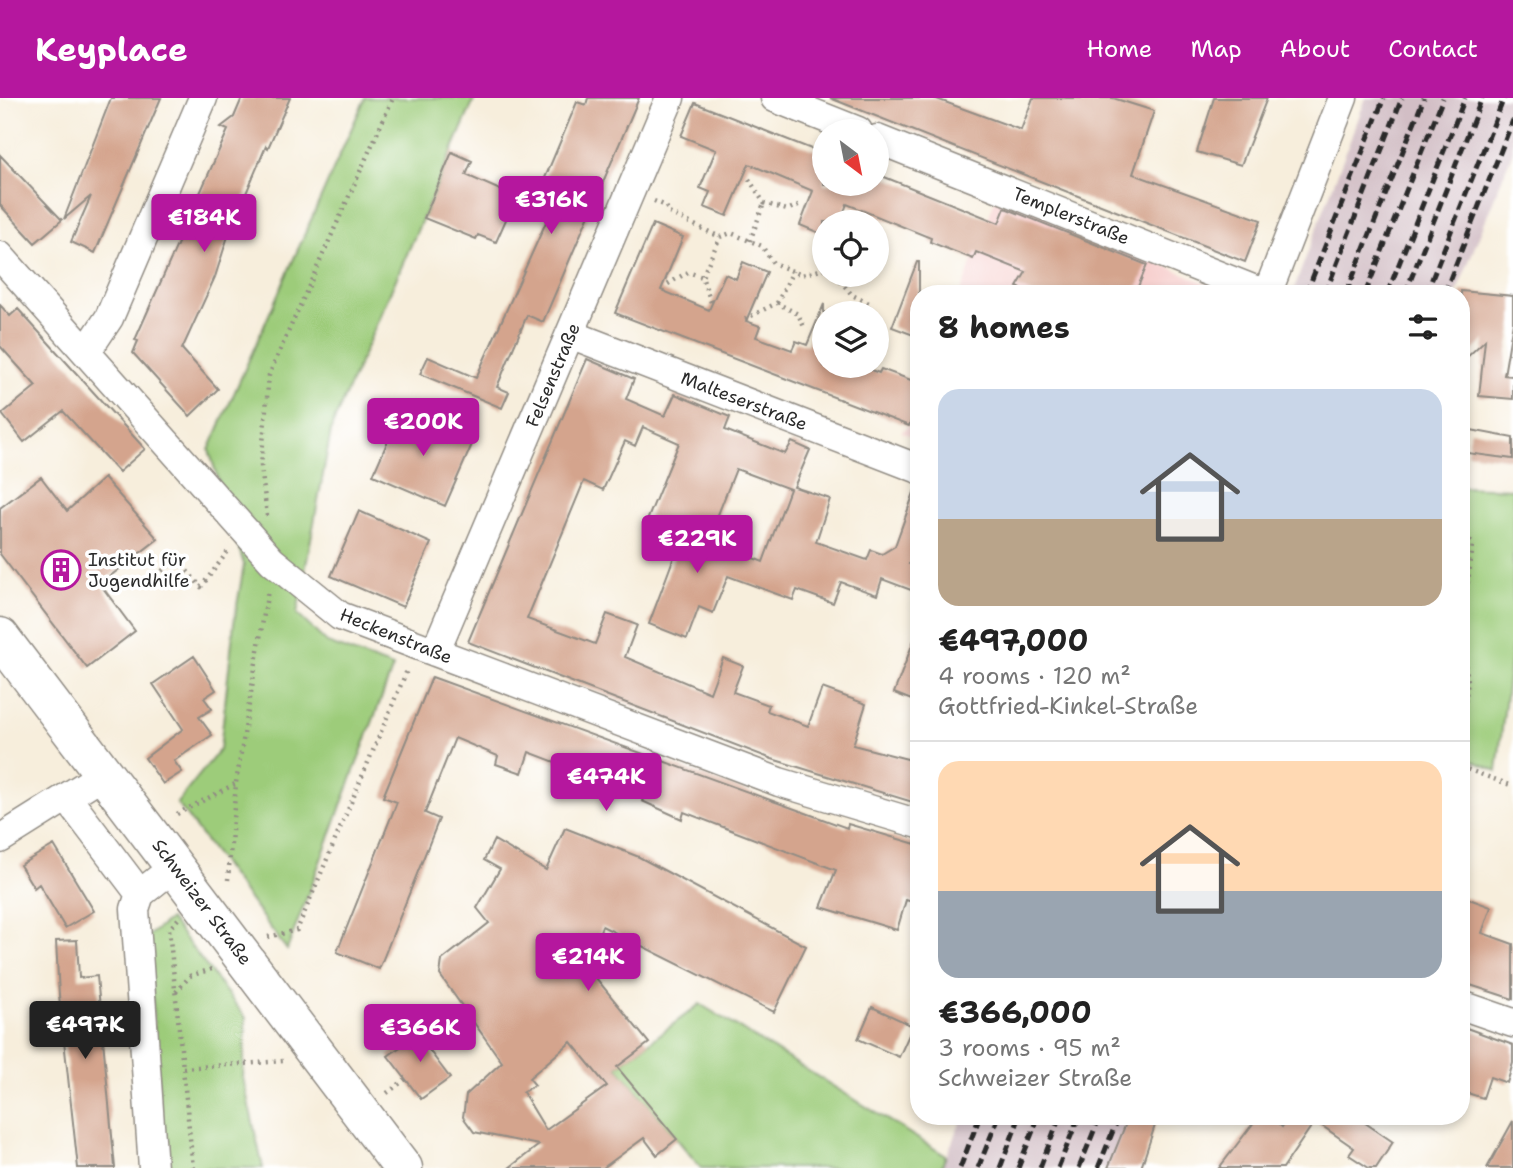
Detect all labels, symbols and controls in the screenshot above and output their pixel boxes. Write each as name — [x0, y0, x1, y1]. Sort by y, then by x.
text: Keyplace — [35, 27, 188, 72]
text: Home — [1086, 33, 1152, 65]
text: Map — [1190, 33, 1242, 65]
text: About — [1280, 33, 1350, 65]
text: Contact — [1388, 33, 1478, 65]
north arrow — [812, 119, 889, 196]
map controls — [812, 119, 889, 378]
pin: €316K — [502, 176, 600, 236]
street label: Templerstraße — [1009, 182, 1133, 250]
text: €316K — [515, 184, 587, 214]
pin: €184K — [155, 194, 253, 254]
text: €184K — [167, 202, 241, 232]
button: locate — [812, 210, 889, 287]
button: layers — [812, 301, 889, 378]
text: 8 homes — [938, 307, 1070, 348]
icon: filters — [1404, 308, 1442, 346]
street label: Felsenstraße — [520, 319, 586, 431]
street label: Malteserstraße — [677, 366, 811, 436]
pin: €200K — [374, 398, 472, 458]
text: €200K — [383, 406, 463, 436]
icon: home — [1127, 434, 1253, 560]
pin: €229K — [648, 516, 746, 575]
text: €229K — [658, 523, 736, 553]
place label: Institut für Jugendhilfe — [88, 548, 190, 593]
building icon: Institut für Jugendhilfe — [40, 549, 82, 591]
street label: Heckenstraße — [336, 603, 456, 669]
text: €497,000 — [938, 620, 1088, 661]
text: 4 rooms · 120 m² — [938, 661, 1131, 691]
text: Gottfried-Kinkel-Straße — [938, 691, 1198, 721]
pin: €474K — [557, 754, 655, 813]
text: €474K — [567, 761, 645, 791]
icon: home — [1127, 806, 1253, 932]
street label: Schweizer Straße — [147, 834, 257, 970]
pin: €214K — [539, 934, 637, 993]
text: €214K — [552, 941, 624, 971]
text: €366,000 — [938, 992, 1092, 1033]
pin: €497K — [36, 1002, 134, 1061]
pin: €366K — [371, 1004, 469, 1064]
text: €497K — [45, 1009, 125, 1039]
text: €366K — [380, 1012, 460, 1042]
text: 3 rooms · 95 m² — [938, 1033, 1121, 1063]
text: Schweizer Straße — [938, 1063, 1132, 1093]

